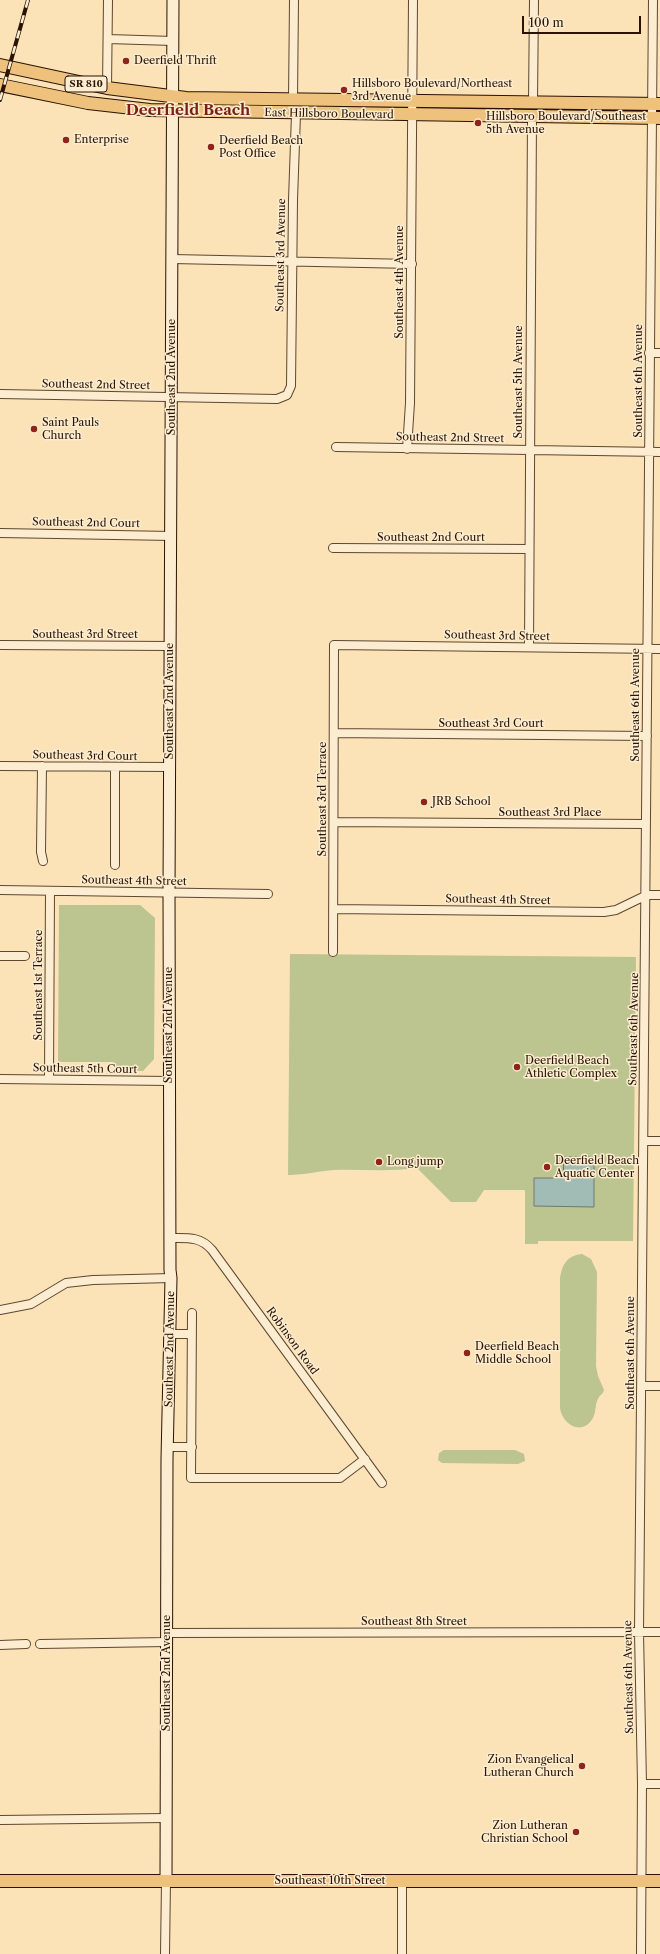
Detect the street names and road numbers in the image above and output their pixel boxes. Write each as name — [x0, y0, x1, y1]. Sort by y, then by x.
road number: SR 810 — [65, 76, 107, 92]
street label: East Hillsboro Boulevard — [264, 106, 394, 122]
street label: Southeast 3rd Avenue — [273, 198, 289, 312]
street label: Southeast 4th Avenue — [393, 225, 407, 339]
street label: Southeast 2nd Avenue — [165, 319, 179, 435]
street label: Southeast 6th Avenue — [632, 324, 646, 438]
street label: Southeast 5th Avenue — [512, 325, 526, 439]
street label: Southeast 2nd Street — [42, 377, 150, 393]
street label: Southeast 2nd Street — [396, 430, 504, 446]
street label: Southeast 2nd Court — [32, 515, 140, 531]
street label: Southeast 2nd Court — [377, 531, 485, 545]
street label: Southeast 3rd Street — [32, 628, 138, 642]
street label: Southeast 3rd Street — [444, 628, 550, 644]
street label: Southeast 2nd Avenue — [163, 643, 177, 759]
street label: Southeast 6th Avenue — [629, 648, 643, 762]
street label: Southeast 3rd Court — [438, 717, 544, 731]
street label: Southeast 3rd Terrace — [316, 742, 330, 856]
street label: Southeast 3rd Court — [32, 748, 138, 764]
street label: Southeast 3rd Place — [499, 806, 601, 820]
street label: Southeast 4th Street — [81, 873, 187, 889]
street label: Southeast 4th Street — [445, 892, 551, 908]
street label: Southeast 1st Terrace — [32, 930, 46, 1040]
street label: Southeast 2nd Avenue — [162, 967, 176, 1083]
street label: Southeast 6th Avenue — [626, 972, 642, 1086]
street label: Southeast 5th Court — [33, 1061, 137, 1077]
street label: Southeast 2nd Avenue — [162, 1291, 178, 1407]
street label: Southeast 6th Avenue — [624, 1296, 638, 1410]
street label: Robinson Road — [263, 1305, 321, 1377]
street label: Southeast 2nd Avenue — [160, 1615, 174, 1731]
street label: Southeast 8th Street — [361, 1615, 467, 1629]
street label: Southeast 6th Avenue — [621, 1620, 637, 1734]
street label: Southeast 10th Street — [275, 1874, 385, 1888]

